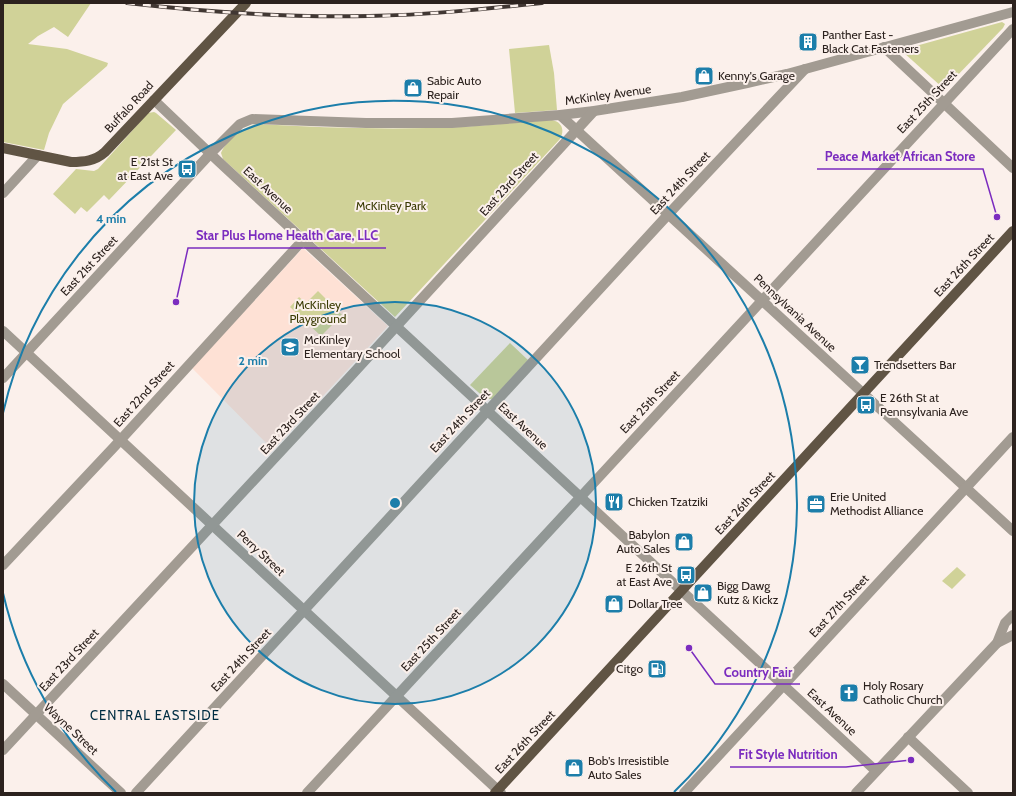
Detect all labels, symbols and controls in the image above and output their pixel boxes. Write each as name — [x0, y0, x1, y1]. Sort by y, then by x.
place label: Panther East - Black Cat Fasteners — [822, 27, 919, 56]
building icon: Panther East - Black Cat Fasteners — [797, 31, 819, 53]
shop icon: Kenny's Garage — [693, 65, 715, 87]
street label: East 25th Street — [894, 67, 960, 136]
place label: Kenny's Garage — [718, 68, 795, 83]
place label: Sabic Auto Repair — [427, 73, 482, 102]
shop icon: Sabic Auto Repair — [402, 77, 424, 99]
street label: Buffalo Road — [101, 78, 156, 136]
street label: McKinley Avenue — [564, 81, 652, 108]
callout: Peace Market African Store — [817, 144, 983, 169]
street label: East 24th Street — [646, 148, 713, 218]
text: Peace Market African Store — [825, 148, 975, 164]
street label: East 23rd Street — [476, 149, 541, 219]
place label: E 21st St at East Ave — [118, 154, 173, 183]
bus stop icon: E 21st St at East Ave — [176, 158, 198, 180]
street label: East Avenue — [240, 163, 296, 216]
park label: McKinley Park — [356, 198, 427, 213]
text: 4 min — [96, 211, 126, 226]
callout: Star Plus Home Health Care, LLC — [188, 223, 386, 248]
text: Star Plus Home Health Care, LLC — [196, 227, 378, 243]
street label: East 26th Street — [930, 230, 997, 300]
street label: East 21st Street — [57, 232, 120, 299]
street label: Pennsylvania Avenue — [751, 271, 840, 355]
park label: McKinley Playground — [289, 297, 347, 326]
place label: McKinley Elementary School — [304, 332, 400, 361]
school or university icon: McKinley Elementary School — [279, 336, 301, 358]
text: 2 min — [239, 353, 267, 368]
bar icon: Trendsetters Bar — [849, 354, 871, 376]
place label: Trendsetters Bar — [874, 357, 956, 372]
street label: East 22nd Street — [110, 358, 177, 430]
street label: East 25th Street — [617, 367, 683, 436]
street label: East 24th Street — [426, 386, 493, 456]
street label: East 23rd Street — [257, 388, 323, 457]
place label: E 26th St at Pennsylvania Ave — [880, 390, 968, 419]
bus stop icon: E 26th St at Pennsylvania Ave — [855, 394, 877, 416]
street label: East Avenue — [495, 399, 551, 452]
street label: East 26th Street — [711, 468, 778, 538]
place label: Erie United Methodist Alliance — [830, 489, 923, 518]
restaurant icon: Chicken Tzatziki — [603, 491, 625, 513]
office icon: Erie United Methodist Alliance — [805, 493, 827, 515]
place label: Chicken Tzatziki — [628, 494, 708, 509]
centre of rings — [388, 496, 402, 510]
street label: Perry Street — [234, 527, 288, 579]
place label: Babylon Auto Sales — [617, 527, 670, 556]
shop icon: Babylon Auto Sales — [673, 531, 695, 553]
place label: E 26th St at East Ave — [617, 560, 672, 589]
bus stop icon: E 26th St at East Ave — [675, 564, 697, 586]
street label: East 27th Street — [806, 571, 872, 640]
place label: Bigg Dawg Kutz & Kickz — [717, 578, 779, 607]
shop icon: Bigg Dawg Kutz & Kickz — [692, 582, 714, 604]
shop icon: Dollar Tree — [603, 593, 625, 615]
place label: Dollar Tree — [628, 596, 682, 611]
street label: East 25th Street — [398, 605, 464, 674]
street label: East 23rd Street — [36, 625, 102, 694]
street label: East 24th Street — [207, 625, 274, 695]
fuel station icon: Citgo — [646, 658, 668, 680]
callout: Country Fair — [715, 659, 800, 684]
place label: Citgo — [616, 661, 643, 676]
text: Country Fair — [724, 664, 793, 680]
place label: Holy Rosary Catholic Church — [863, 678, 942, 707]
church icon: Holy Rosary Catholic Church — [838, 682, 860, 704]
street label: East Avenue — [804, 685, 860, 738]
street label: Wayne Street — [41, 700, 102, 758]
district label: CENTRAL EASTSIDE — [90, 707, 220, 723]
street label: East 26th Street — [491, 707, 558, 777]
callout: Fit Style Nutrition — [730, 742, 846, 767]
text: Fit Style Nutrition — [738, 746, 838, 762]
place label: Bob's Irresistible Auto Sales — [588, 753, 669, 782]
shop icon: Bob's Irresistible Auto Sales — [563, 757, 585, 779]

